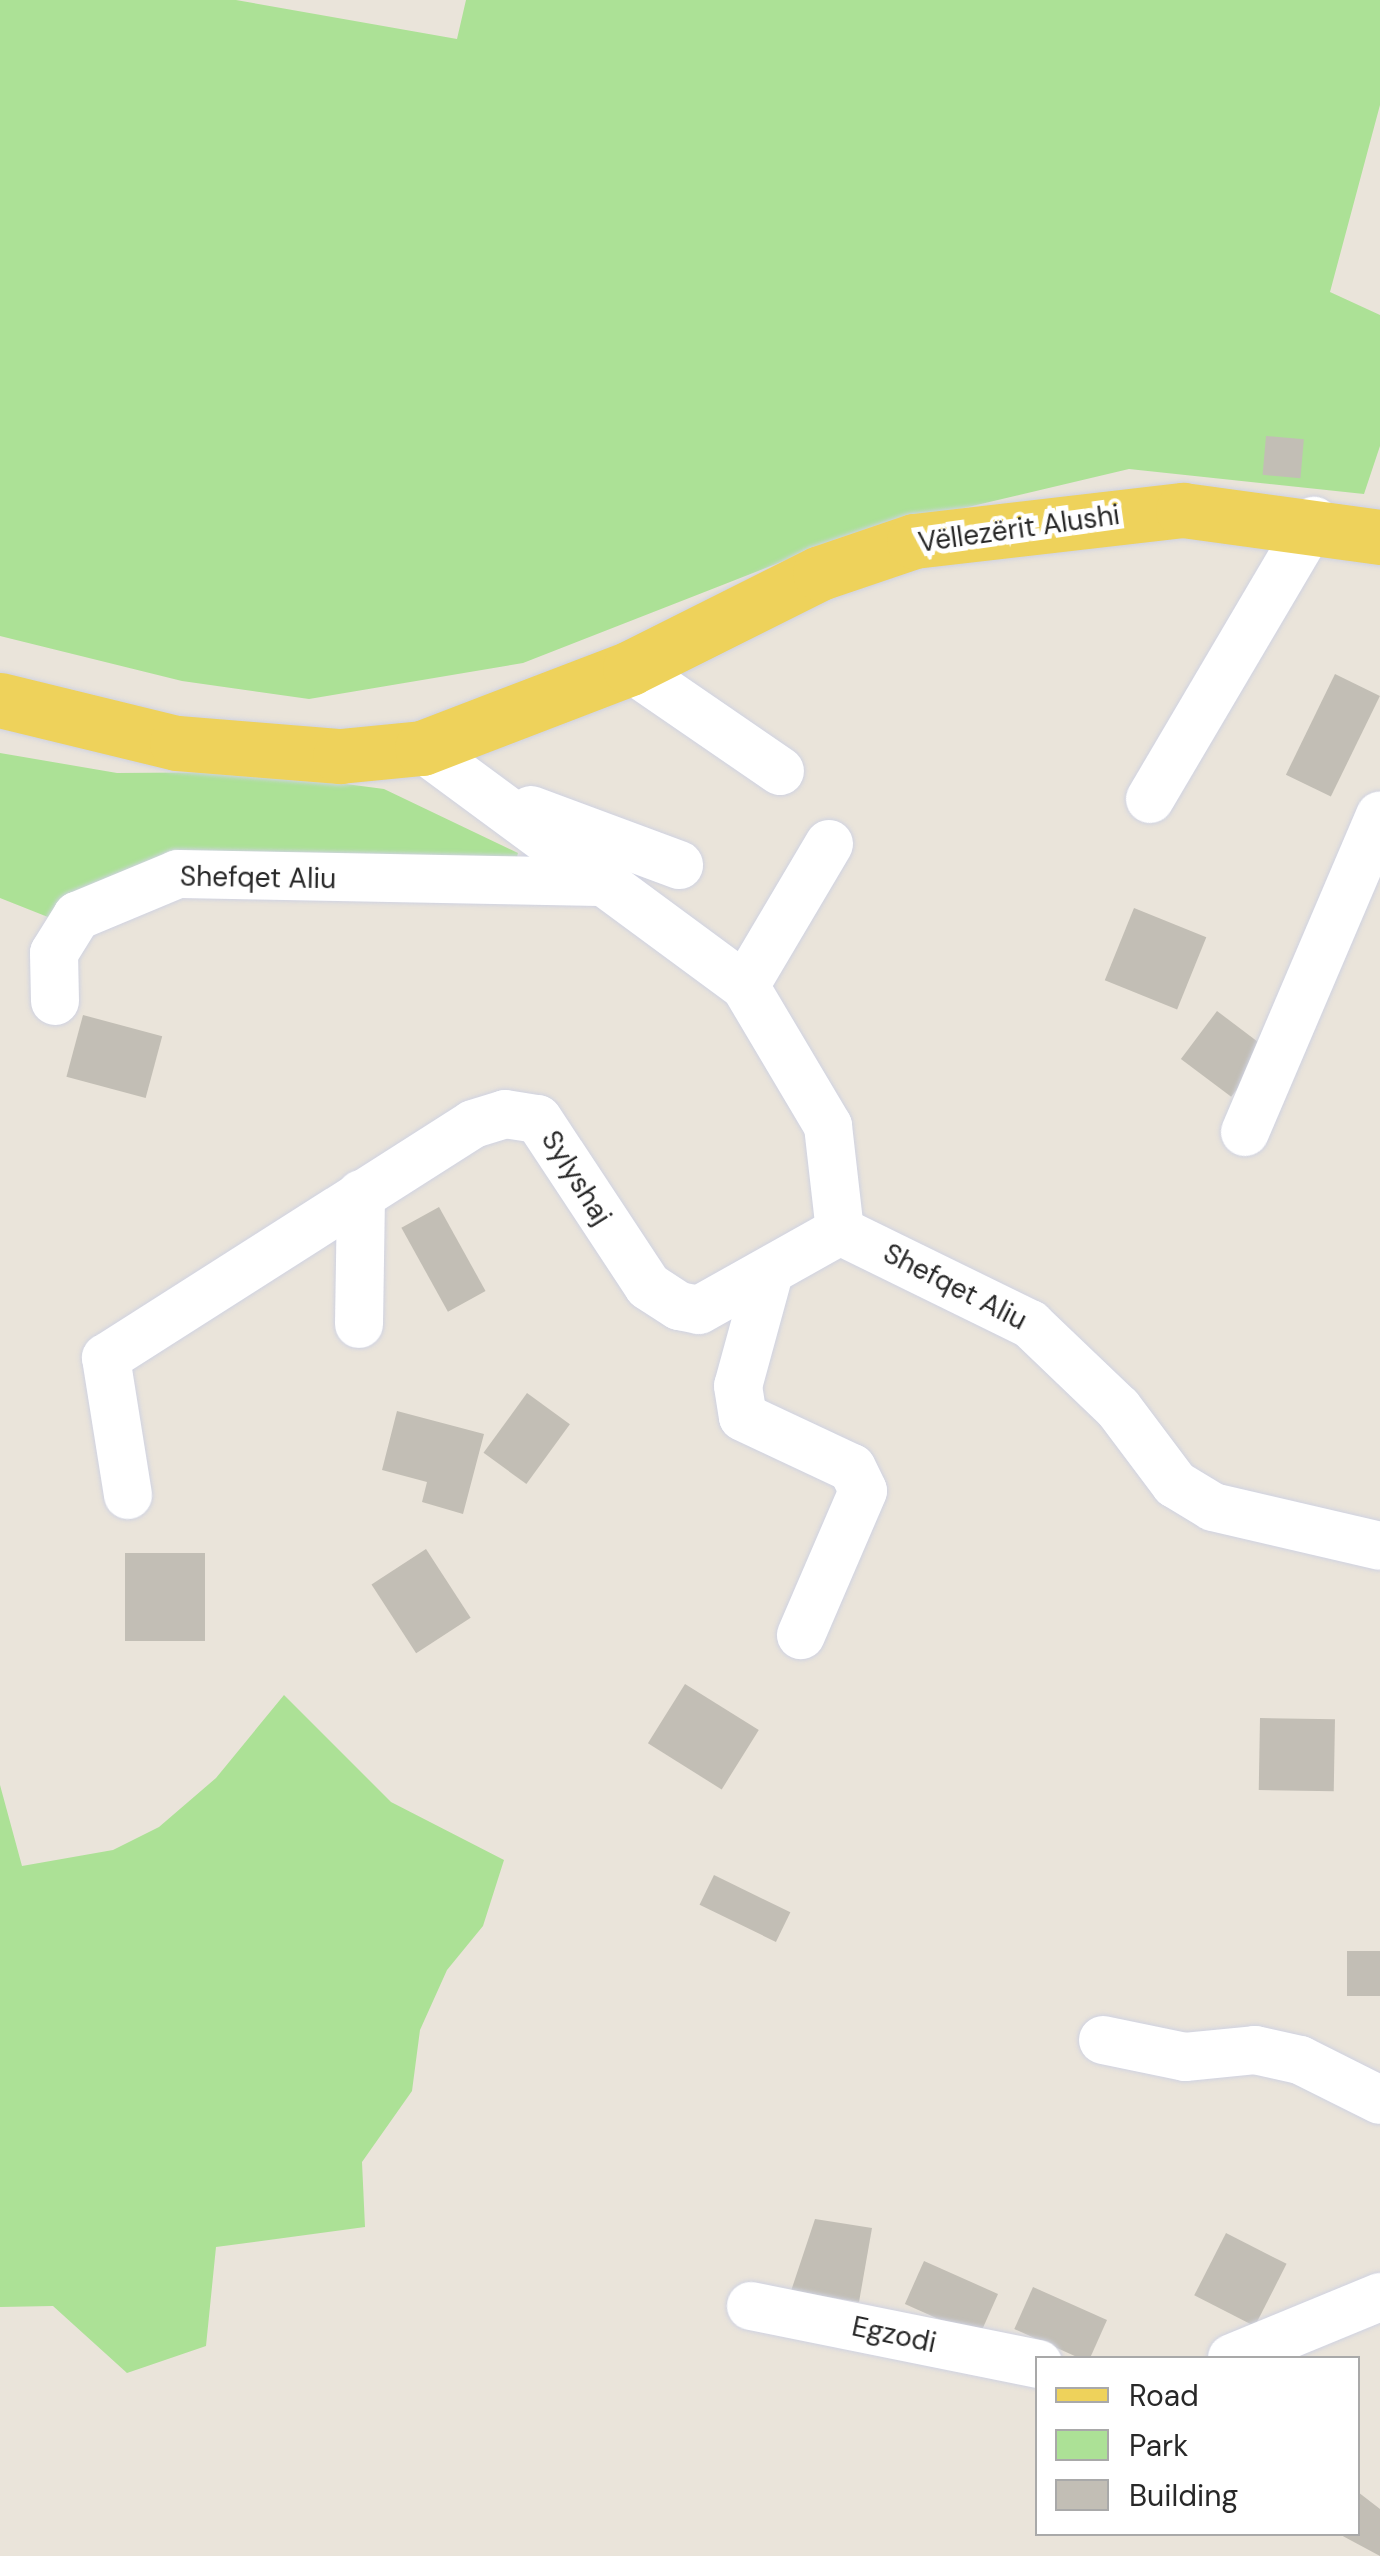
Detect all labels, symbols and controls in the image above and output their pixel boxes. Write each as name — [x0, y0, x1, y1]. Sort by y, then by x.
street label: Vëllezërit Alushi — [916, 498, 1122, 560]
street label: Shefqet Aliu — [180, 860, 336, 896]
street label: Sylyshaj — [534, 1125, 618, 1231]
street label: Shefqet Aliu — [878, 1237, 1032, 1337]
street label: Egzodi — [849, 2310, 939, 2360]
legend — [1035, 2356, 1360, 2536]
text: Road — [1129, 2376, 1199, 2415]
text: Park — [1129, 2426, 1188, 2465]
text: Building — [1129, 2476, 1238, 2515]

